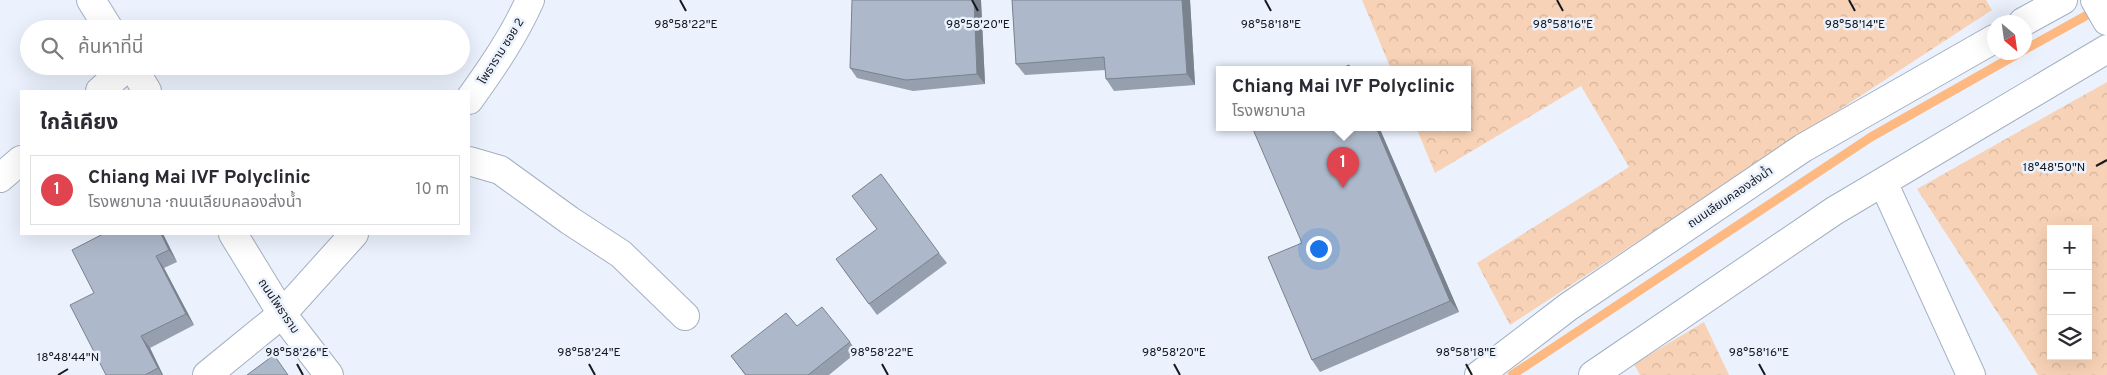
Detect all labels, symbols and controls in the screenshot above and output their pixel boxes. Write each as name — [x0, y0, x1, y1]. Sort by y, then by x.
street label: โพธาราม ซอย 2 — [475, 15, 529, 88]
north arrow — [1987, 15, 2032, 60]
text: 98°58'22"E — [654, 17, 718, 33]
text: 98°58'20"E — [946, 17, 1010, 33]
text: 98°58'18"E — [1241, 17, 1301, 33]
text: 98°58'16"E — [1533, 17, 1593, 33]
text: 98°58'14"E — [1825, 17, 1885, 33]
search box — [20, 20, 470, 75]
icon: search — [38, 34, 66, 62]
text: ค้นหาที่นี่ — [78, 36, 143, 60]
popup — [1216, 66, 1471, 131]
text: Chiang Mai IVF Polyclinic — [1232, 75, 1455, 99]
text: โรงพยาบาล — [1232, 102, 1306, 122]
text: ใกล้เคียง — [40, 110, 118, 137]
pin: 1 — [1327, 147, 1359, 188]
text: 18°48'50"N — [2023, 160, 2085, 176]
street label: ถนนเลียบคลองส่งน้ำ — [1684, 162, 1776, 232]
text: Chiang Mai IVF Polyclinic — [88, 166, 311, 190]
text: 1 — [54, 180, 60, 200]
text: 10 m — [415, 180, 449, 200]
text: โรงพยาบาล · ถนนเลียบคลองส่งน้ำ — [88, 193, 302, 213]
map controls — [2047, 225, 2092, 360]
button: + — [2047, 225, 2092, 270]
your location — [1306, 236, 1332, 262]
button: − — [2047, 270, 2092, 315]
street label: ถนนโพธาราม — [254, 276, 302, 337]
button: layers — [2047, 315, 2092, 360]
text: 98°58'26"E — [265, 345, 329, 361]
text: 98°58'24"E — [557, 345, 621, 361]
text: 98°58'22"E — [850, 345, 914, 361]
text: 98°58'20"E — [1142, 345, 1206, 361]
text: 98°58'18"E — [1436, 345, 1496, 361]
text: 98°58'16"E — [1729, 345, 1789, 361]
text: 18°48'44"N — [37, 350, 99, 366]

